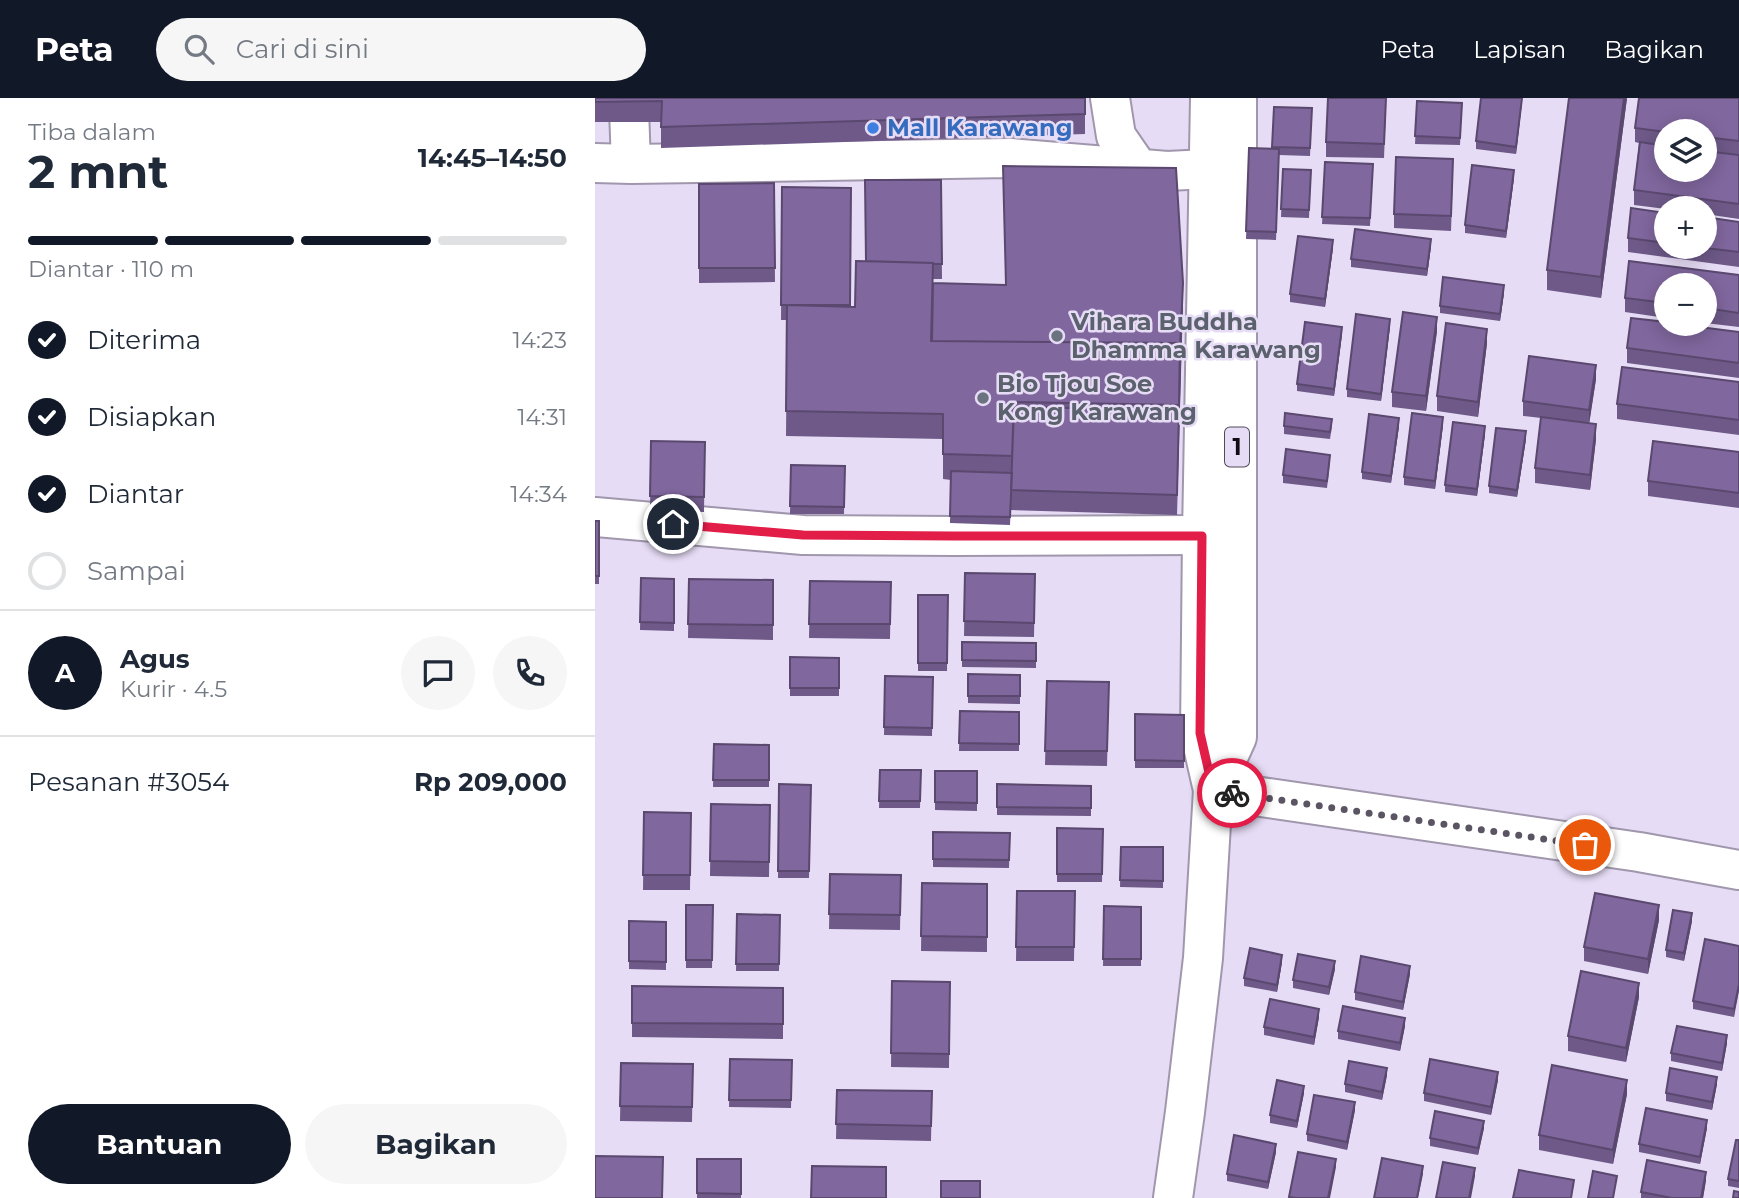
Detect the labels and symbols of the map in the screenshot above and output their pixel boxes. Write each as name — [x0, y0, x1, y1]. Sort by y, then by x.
place label: Mall Karawang — [887, 113, 1072, 142]
marker: Mall Karawang — [865, 120, 881, 136]
place label: Vihara Buddha Dhamma Karawang — [1070, 307, 1321, 364]
marker: Vihara Buddha Dhamma Karawang — [1049, 328, 1065, 344]
place label: Bio Tjou Soe Kong Karawang — [997, 369, 1197, 426]
marker: Bio Tjou Soe Kong Karawang — [975, 390, 991, 406]
road number: 1 — [1225, 428, 1249, 466]
pin — [643, 494, 703, 554]
courier — [1197, 758, 1267, 828]
pin — [1555, 815, 1615, 875]

